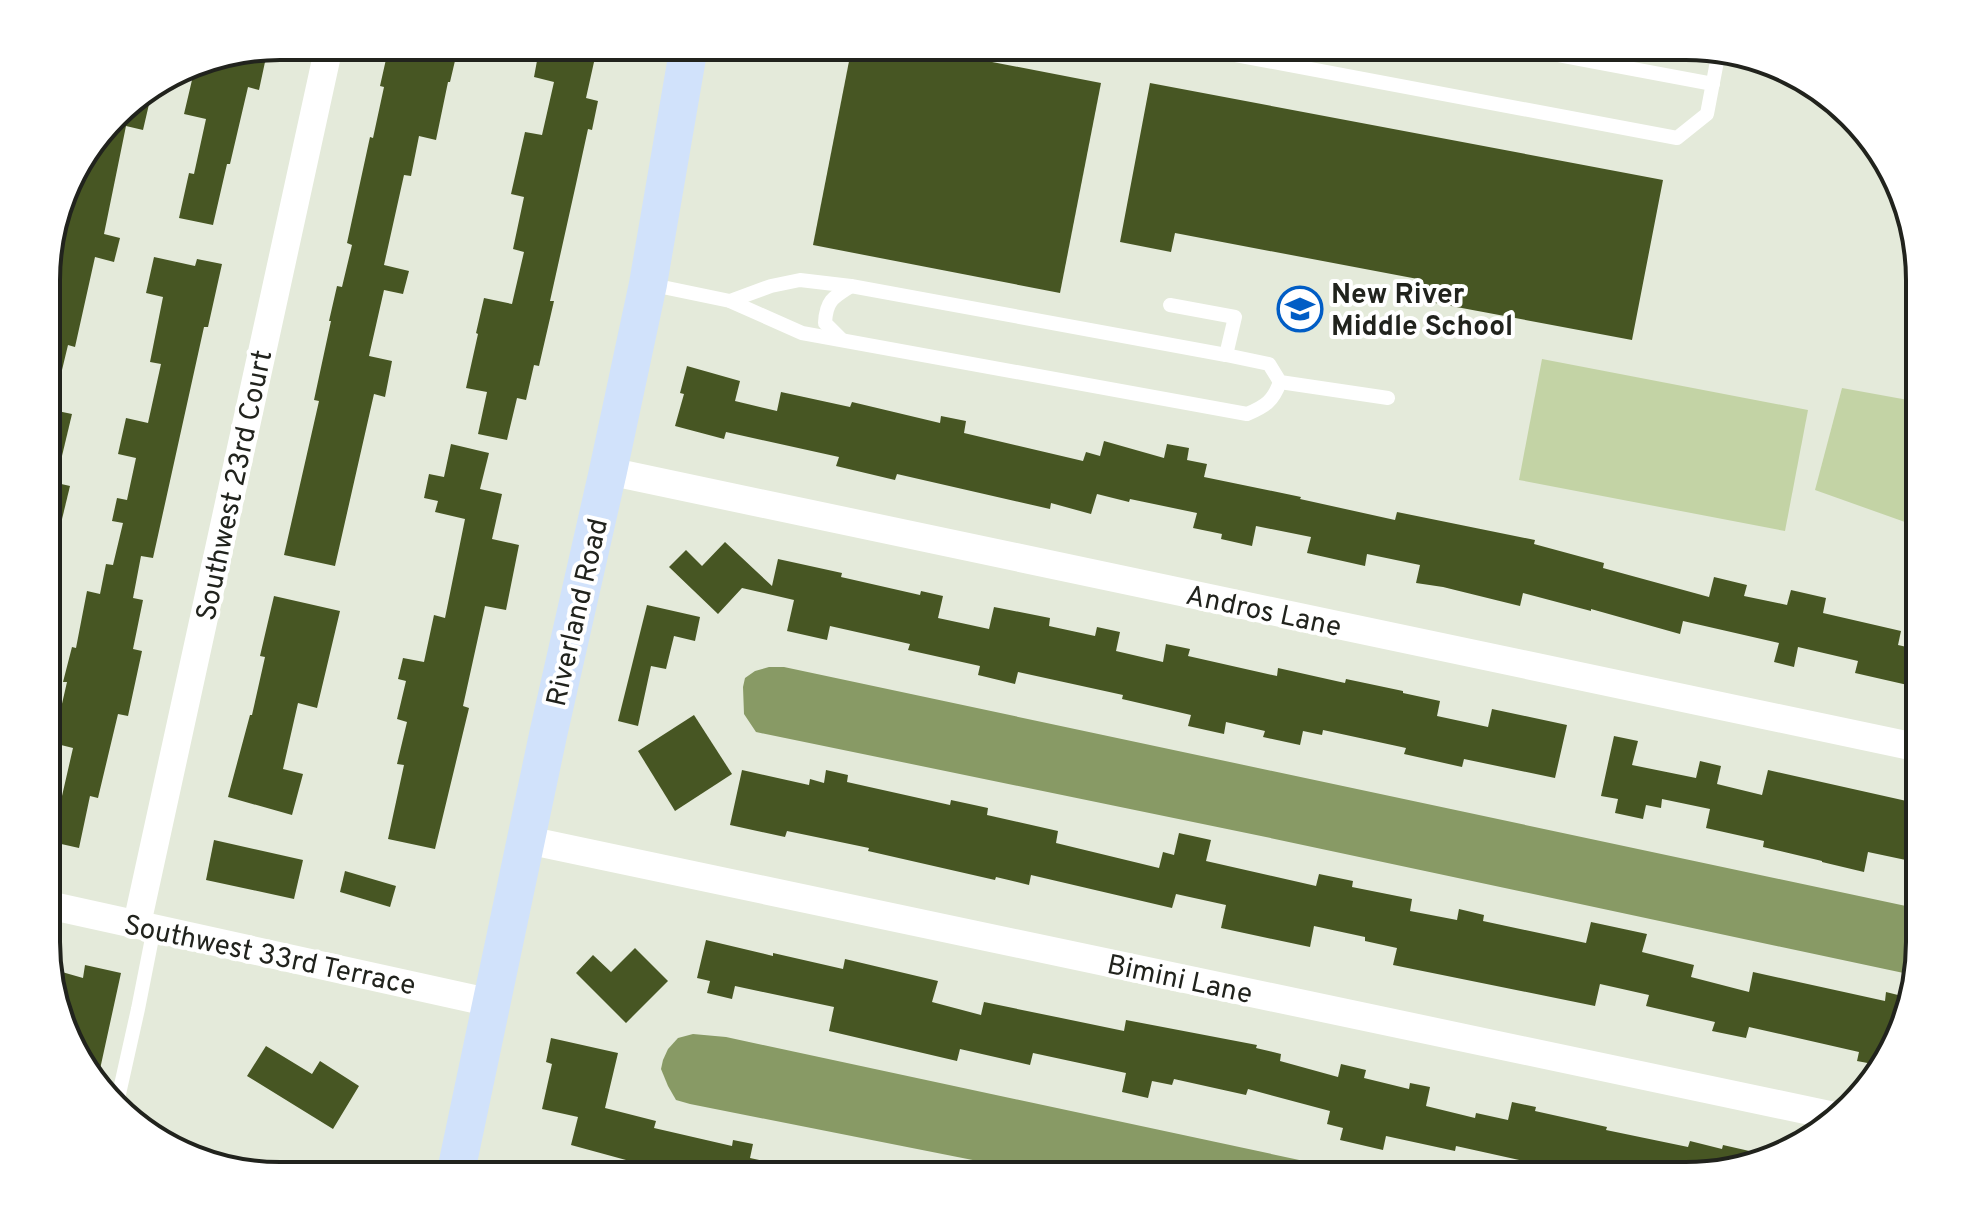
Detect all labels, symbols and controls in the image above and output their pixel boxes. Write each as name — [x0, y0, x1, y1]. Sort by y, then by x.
place label: New River Middle School — [1331, 278, 1513, 346]
school or university icon: New River Middle School — [1276, 285, 1324, 333]
street label: Southwest 23rd Court — [190, 347, 282, 624]
street label: Riverland Road — [540, 515, 618, 710]
street label: Andros Lane — [1182, 579, 1344, 647]
street label: Southwest 33rd Terrace — [120, 908, 419, 1005]
street label: Bimini Lane — [1103, 948, 1255, 1014]

